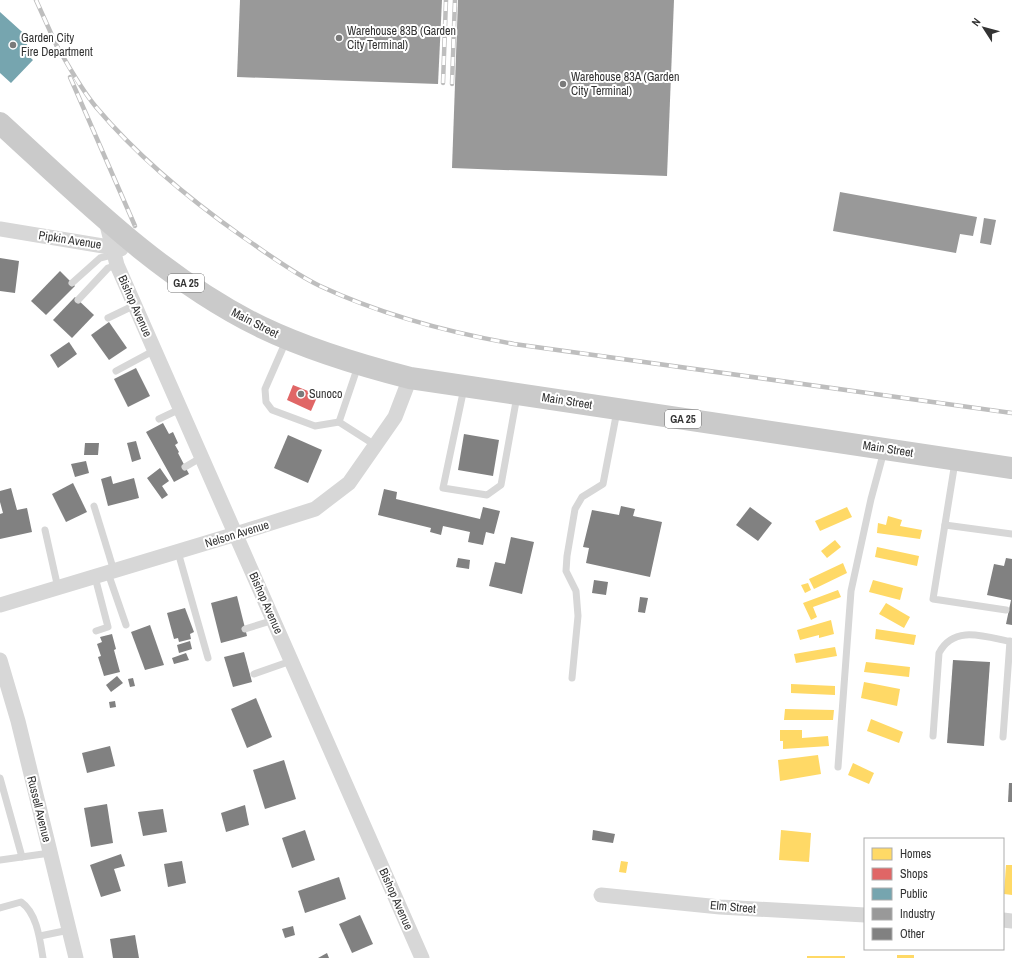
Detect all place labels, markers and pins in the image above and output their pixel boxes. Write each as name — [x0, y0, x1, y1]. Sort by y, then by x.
place label: Warehouse 83B (Garden City Terminal) — [347, 23, 456, 53]
place label: Garden City Fire Department — [21, 30, 93, 60]
marker: Warehouse 83B (Garden City Terminal) — [334, 33, 344, 43]
marker: Garden City Fire Department — [8, 40, 18, 50]
place label: Warehouse 83A (Garden City Terminal) — [571, 69, 680, 99]
marker: Warehouse 83A (Garden City Terminal) — [558, 79, 568, 89]
place label: Sunoco — [309, 386, 342, 402]
marker: Sunoco — [296, 389, 306, 399]

